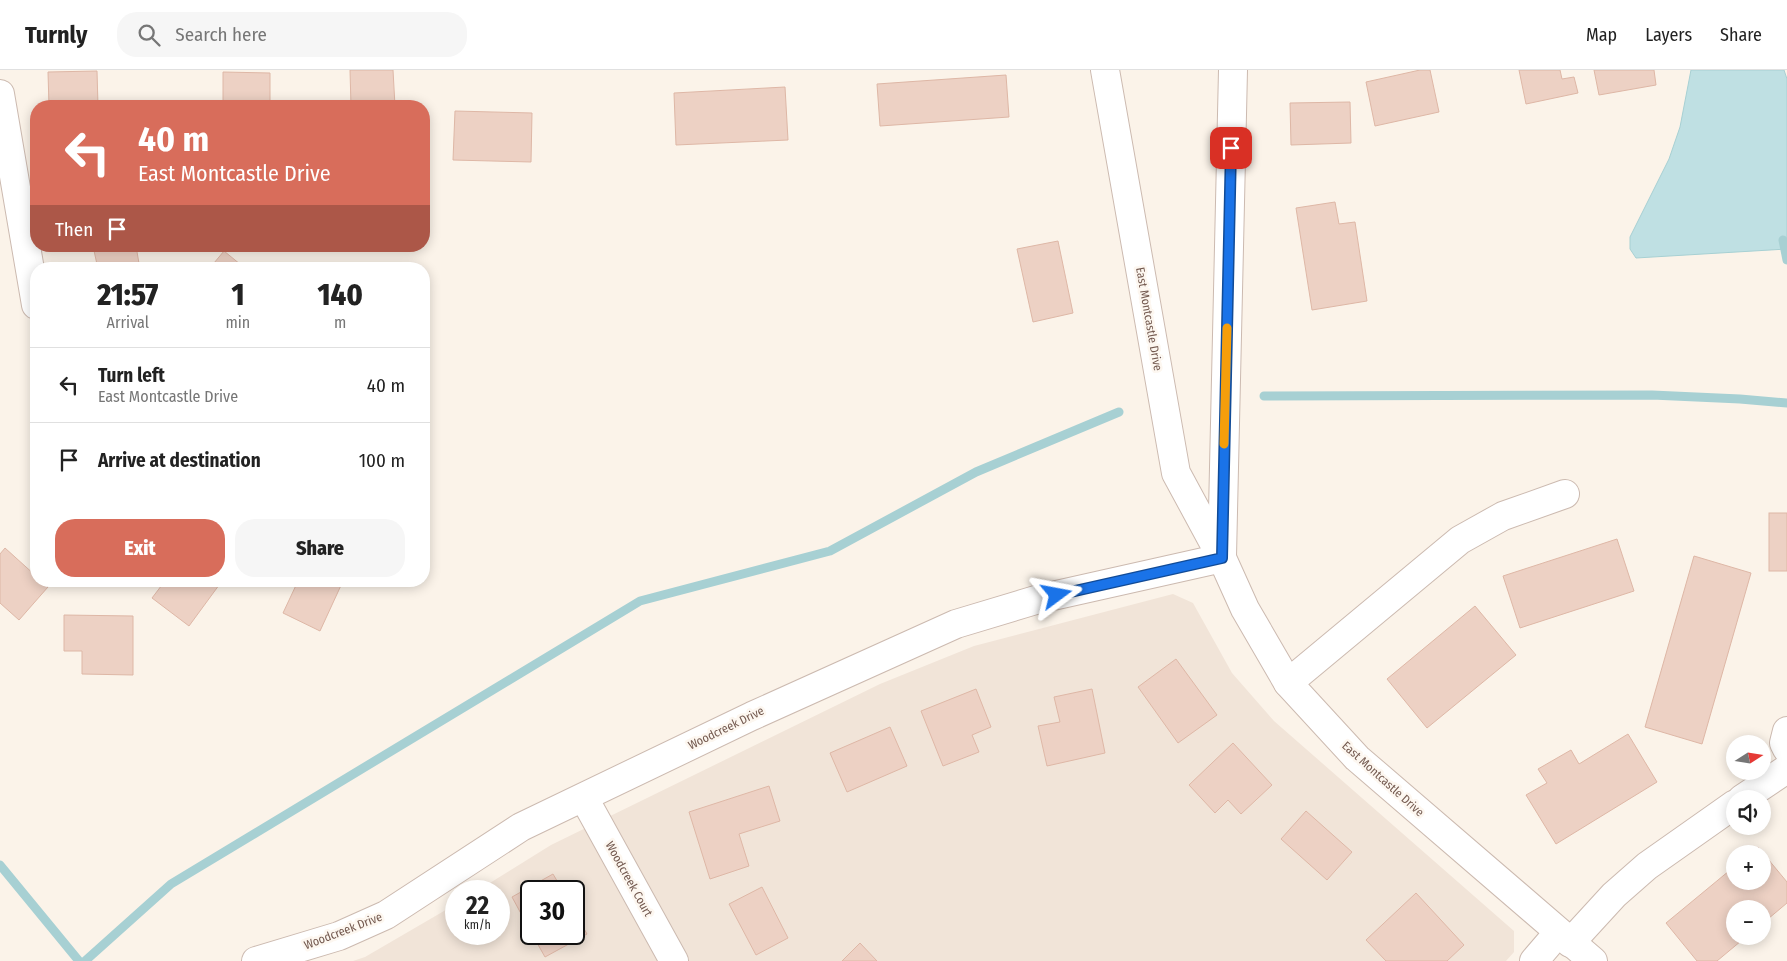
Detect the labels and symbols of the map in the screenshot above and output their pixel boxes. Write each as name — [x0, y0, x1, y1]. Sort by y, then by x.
pin — [1210, 127, 1252, 169]
street label: East Montcastle Drive — [1133, 266, 1165, 372]
position arrow — [1030, 568, 1082, 620]
street label: Woodcreek Drive — [686, 704, 766, 752]
north arrow — [1726, 735, 1771, 780]
street label: East Montcastle Drive — [1339, 739, 1427, 819]
street label: Woodcreek Court — [603, 839, 655, 919]
speed limit sign: 30 — [520, 880, 585, 945]
street label: Woodcreek Drive — [302, 910, 384, 952]

